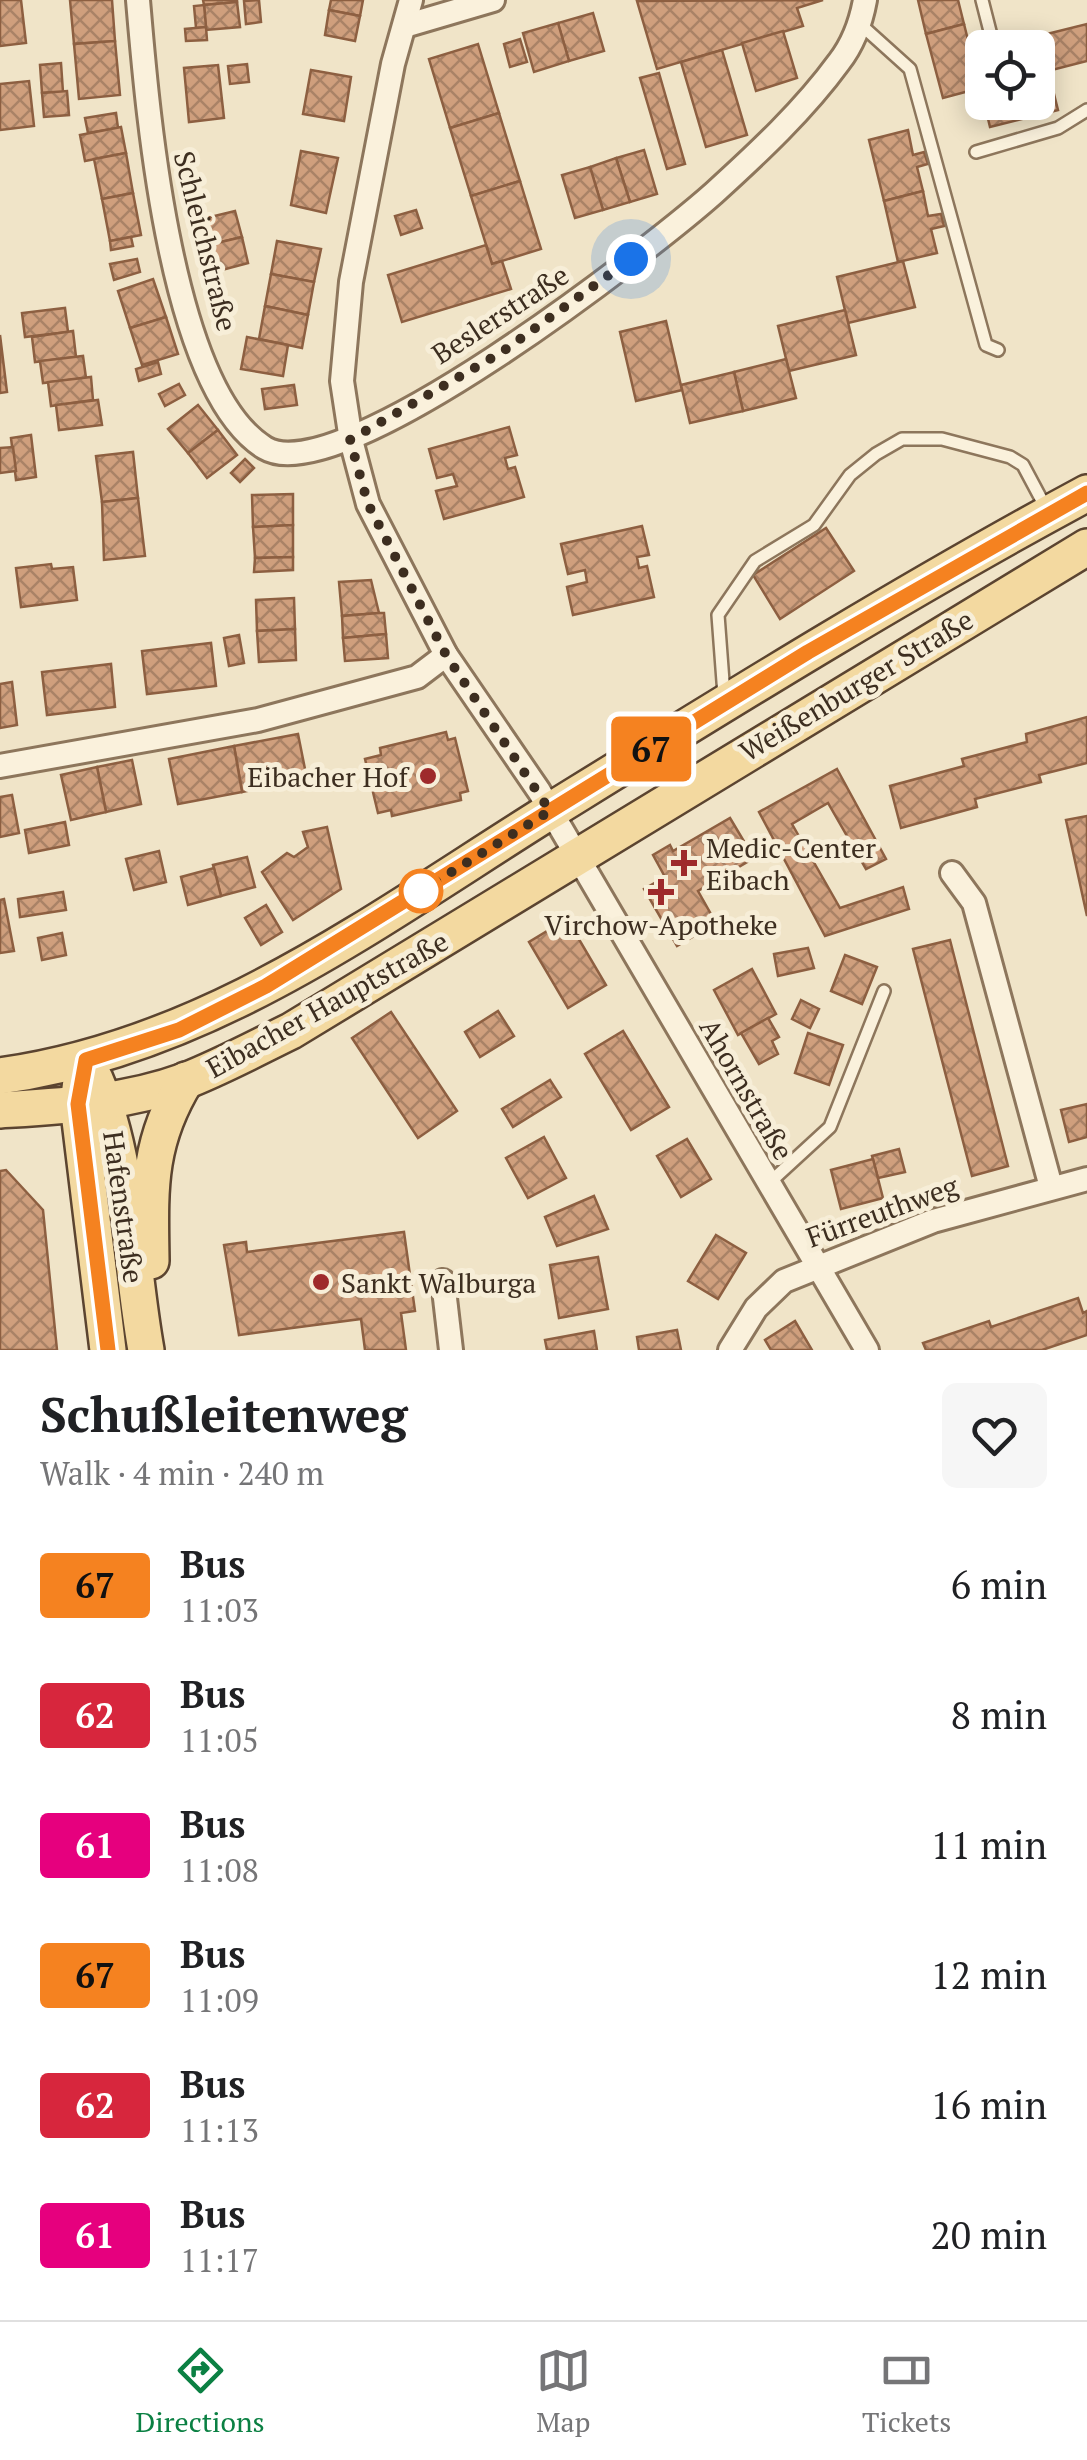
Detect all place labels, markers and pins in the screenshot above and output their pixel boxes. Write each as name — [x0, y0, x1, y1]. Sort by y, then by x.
place label: Eibacher Hof — [247, 758, 410, 795]
marker: Eibacher Hof — [417, 765, 439, 787]
place label: Medic-Center Eibach — [706, 829, 876, 898]
marker: Medic-Center Eibach — [671, 850, 697, 876]
unlabelled marker — [400, 870, 442, 912]
marker: Virchow-Apotheke — [650, 881, 672, 903]
place label: Virchow-Apotheke — [544, 906, 778, 943]
place label: Sankt Walburga — [341, 1264, 536, 1301]
marker: Sankt Walburga — [310, 1271, 332, 1293]

